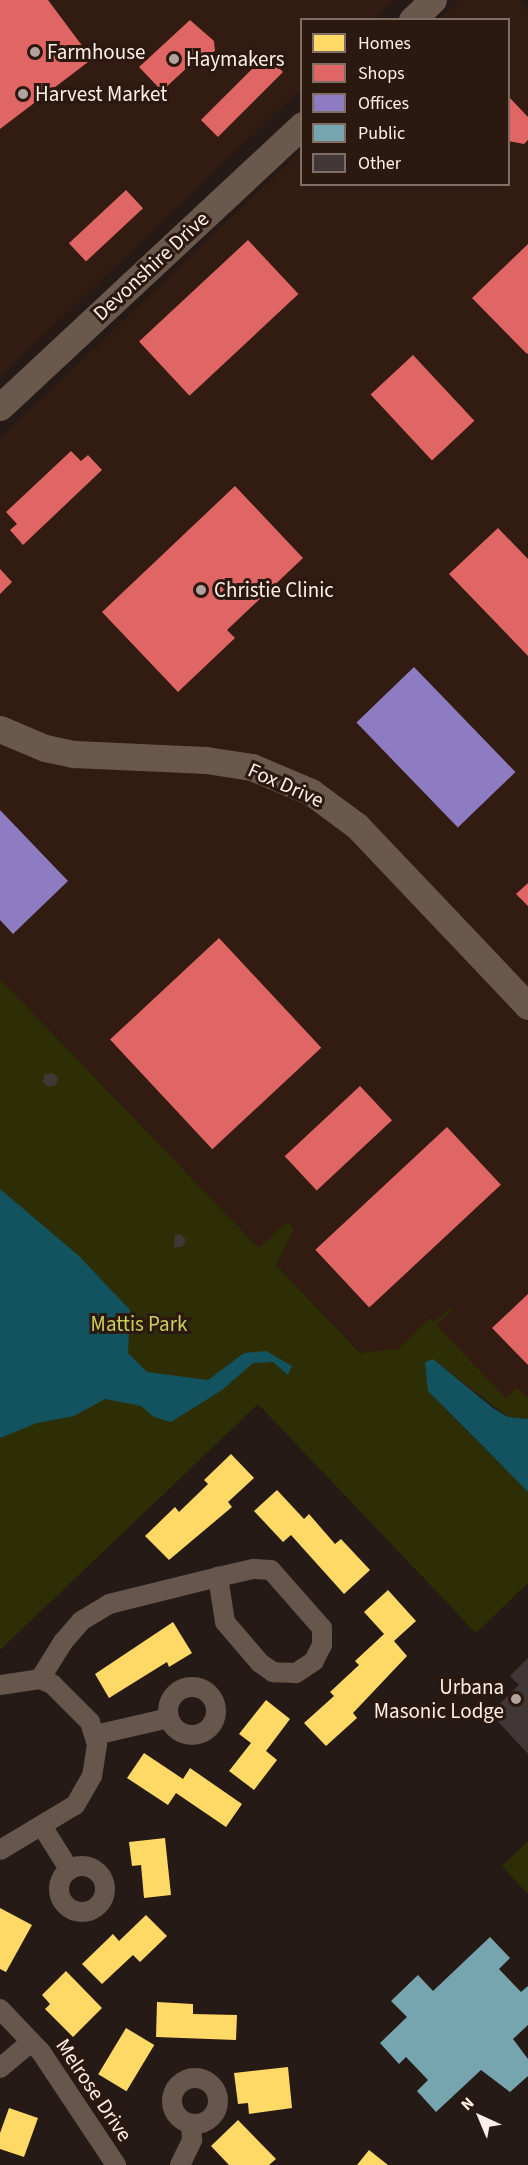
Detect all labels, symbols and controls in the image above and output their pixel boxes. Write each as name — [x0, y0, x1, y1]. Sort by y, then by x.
legend — [300, 18, 510, 186]
text: Homes — [358, 31, 411, 56]
place label: Farmhouse — [47, 39, 145, 65]
marker: Farmhouse — [28, 45, 42, 59]
place label: Haymakers — [186, 46, 285, 72]
marker: Haymakers — [167, 52, 181, 66]
text: Shops — [358, 61, 405, 86]
place label: Harvest Market — [35, 81, 167, 107]
marker: Harvest Market — [16, 87, 30, 101]
text: Offices — [358, 91, 409, 116]
text: Public — [358, 121, 405, 146]
text: Other — [358, 151, 401, 176]
street label: Devonshire Drive — [88, 206, 214, 326]
place label: Christie Clinic — [214, 577, 334, 603]
marker: Christie Clinic — [192, 581, 210, 599]
street label: Fox Drive — [244, 757, 328, 813]
park label: Mattis Park — [91, 1311, 187, 1337]
place label: Urbana Masonic Lodge — [374, 1674, 504, 1724]
marker: Urbana Masonic Lodge — [509, 1692, 523, 1706]
street label: Melrose Drive — [50, 2034, 138, 2146]
north arrow — [450, 2087, 510, 2147]
text: N — [456, 2092, 479, 2116]

